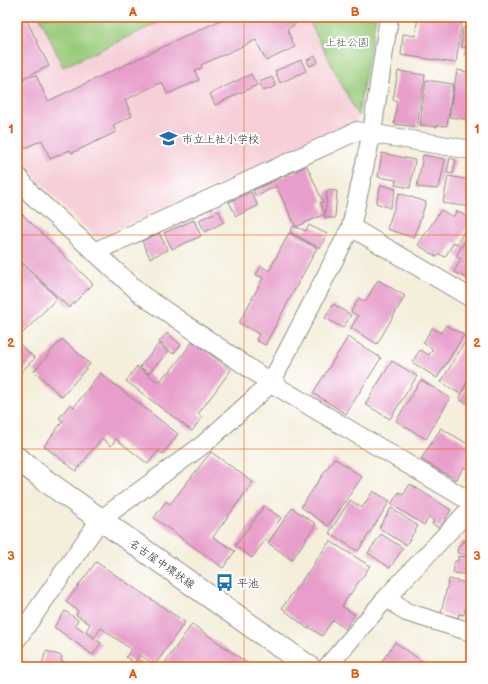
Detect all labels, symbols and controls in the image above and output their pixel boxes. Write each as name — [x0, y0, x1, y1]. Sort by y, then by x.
text: A — [128, 4, 137, 20]
text: B — [350, 4, 360, 20]
park label: 上社公園 — [325, 36, 369, 49]
text: 1 — [8, 121, 14, 137]
text: 1 — [474, 121, 480, 137]
school or university icon: 市立上社小学校 — [159, 129, 179, 149]
place label: 市立上社小学校 — [182, 133, 259, 146]
text: 2 — [7, 335, 15, 351]
text: 2 — [473, 335, 481, 351]
street label: 名古屋中環状線 — [127, 537, 197, 591]
text: 3 — [7, 548, 15, 564]
text: 3 — [473, 548, 481, 564]
bus stop icon: 平池 — [214, 573, 234, 593]
place label: 平池 — [237, 577, 259, 590]
text: A — [128, 666, 137, 682]
text: B — [350, 666, 360, 682]

